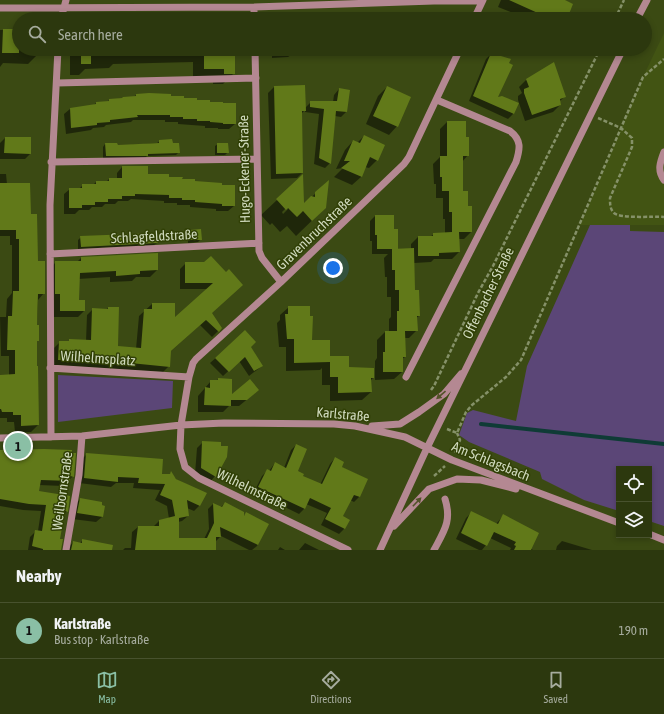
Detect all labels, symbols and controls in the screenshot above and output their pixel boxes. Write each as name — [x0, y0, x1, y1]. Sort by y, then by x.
search box — [12, 12, 652, 56]
icon: search — [26, 23, 48, 45]
text: Search here — [58, 26, 123, 43]
street label: Hugo-Eckener-Straße — [235, 115, 253, 223]
street label: Gravenbruchstraße — [273, 193, 355, 273]
street label: Schlagfeldstraße — [110, 226, 198, 246]
street label: Offenbacher Straße — [459, 245, 517, 341]
your location — [323, 258, 343, 278]
street label: Wilhelmsplatz — [60, 347, 136, 369]
one-way arrow — [436, 391, 446, 400]
street label: Karlstraße — [316, 404, 370, 424]
pin: 1 — [5, 431, 31, 461]
street label: Am Schlagsbach — [450, 438, 532, 484]
street label: Weilbornstraße — [49, 451, 75, 531]
street label: Wilhelmstraße — [214, 465, 290, 513]
map controls — [616, 466, 652, 538]
button: locate — [616, 466, 652, 502]
one-way arrow — [412, 497, 421, 507]
button: layers — [616, 502, 652, 538]
text: Nearby — [16, 566, 62, 586]
text: Karlstraße — [54, 615, 111, 632]
text: 1 — [26, 623, 32, 638]
text: 190 m — [619, 623, 648, 638]
text: Bus stop · Karlstraße — [54, 632, 149, 647]
tab: Map — [96, 669, 118, 705]
tab: Directions — [310, 669, 351, 705]
tab: Saved — [544, 669, 568, 705]

